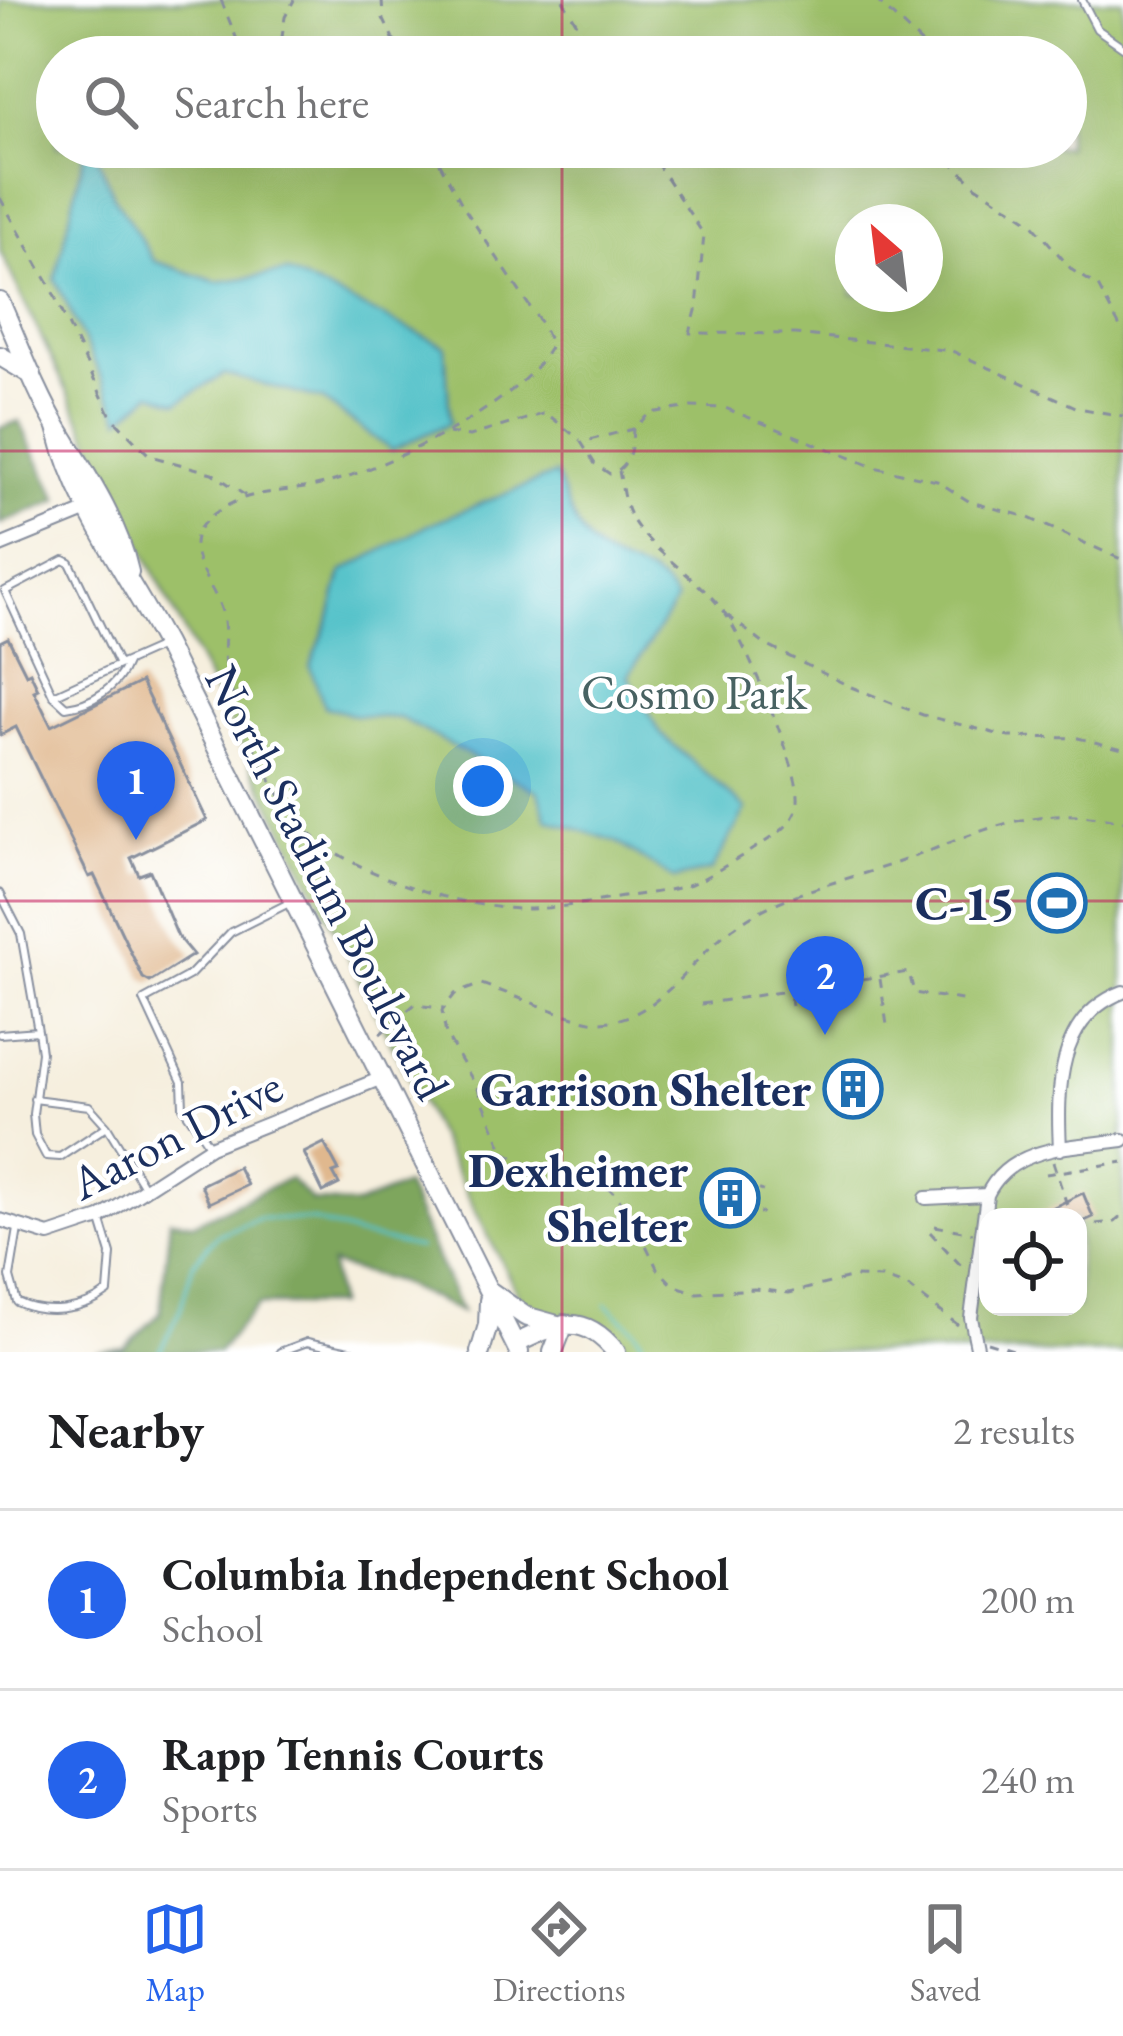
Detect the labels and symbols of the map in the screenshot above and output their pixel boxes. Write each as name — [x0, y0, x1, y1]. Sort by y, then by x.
north arrow — [835, 204, 943, 312]
street label: North Stadium Boulevard — [192, 654, 465, 1110]
park label: Cosmo Park — [581, 661, 807, 723]
pin: 1 — [97, 741, 175, 840]
your location — [453, 756, 513, 816]
place label: C-15 — [915, 872, 1015, 934]
sports icon: C-15 — [1026, 872, 1088, 934]
pin: 2 — [786, 936, 864, 1035]
street label: Aaron Drive — [59, 1054, 292, 1214]
place label: Garrison Shelter — [480, 1058, 811, 1120]
building icon: Garrison Shelter — [822, 1058, 884, 1120]
place label: Dexheimer Shelter — [468, 1139, 688, 1256]
building icon: Dexheimer Shelter — [699, 1167, 761, 1229]

